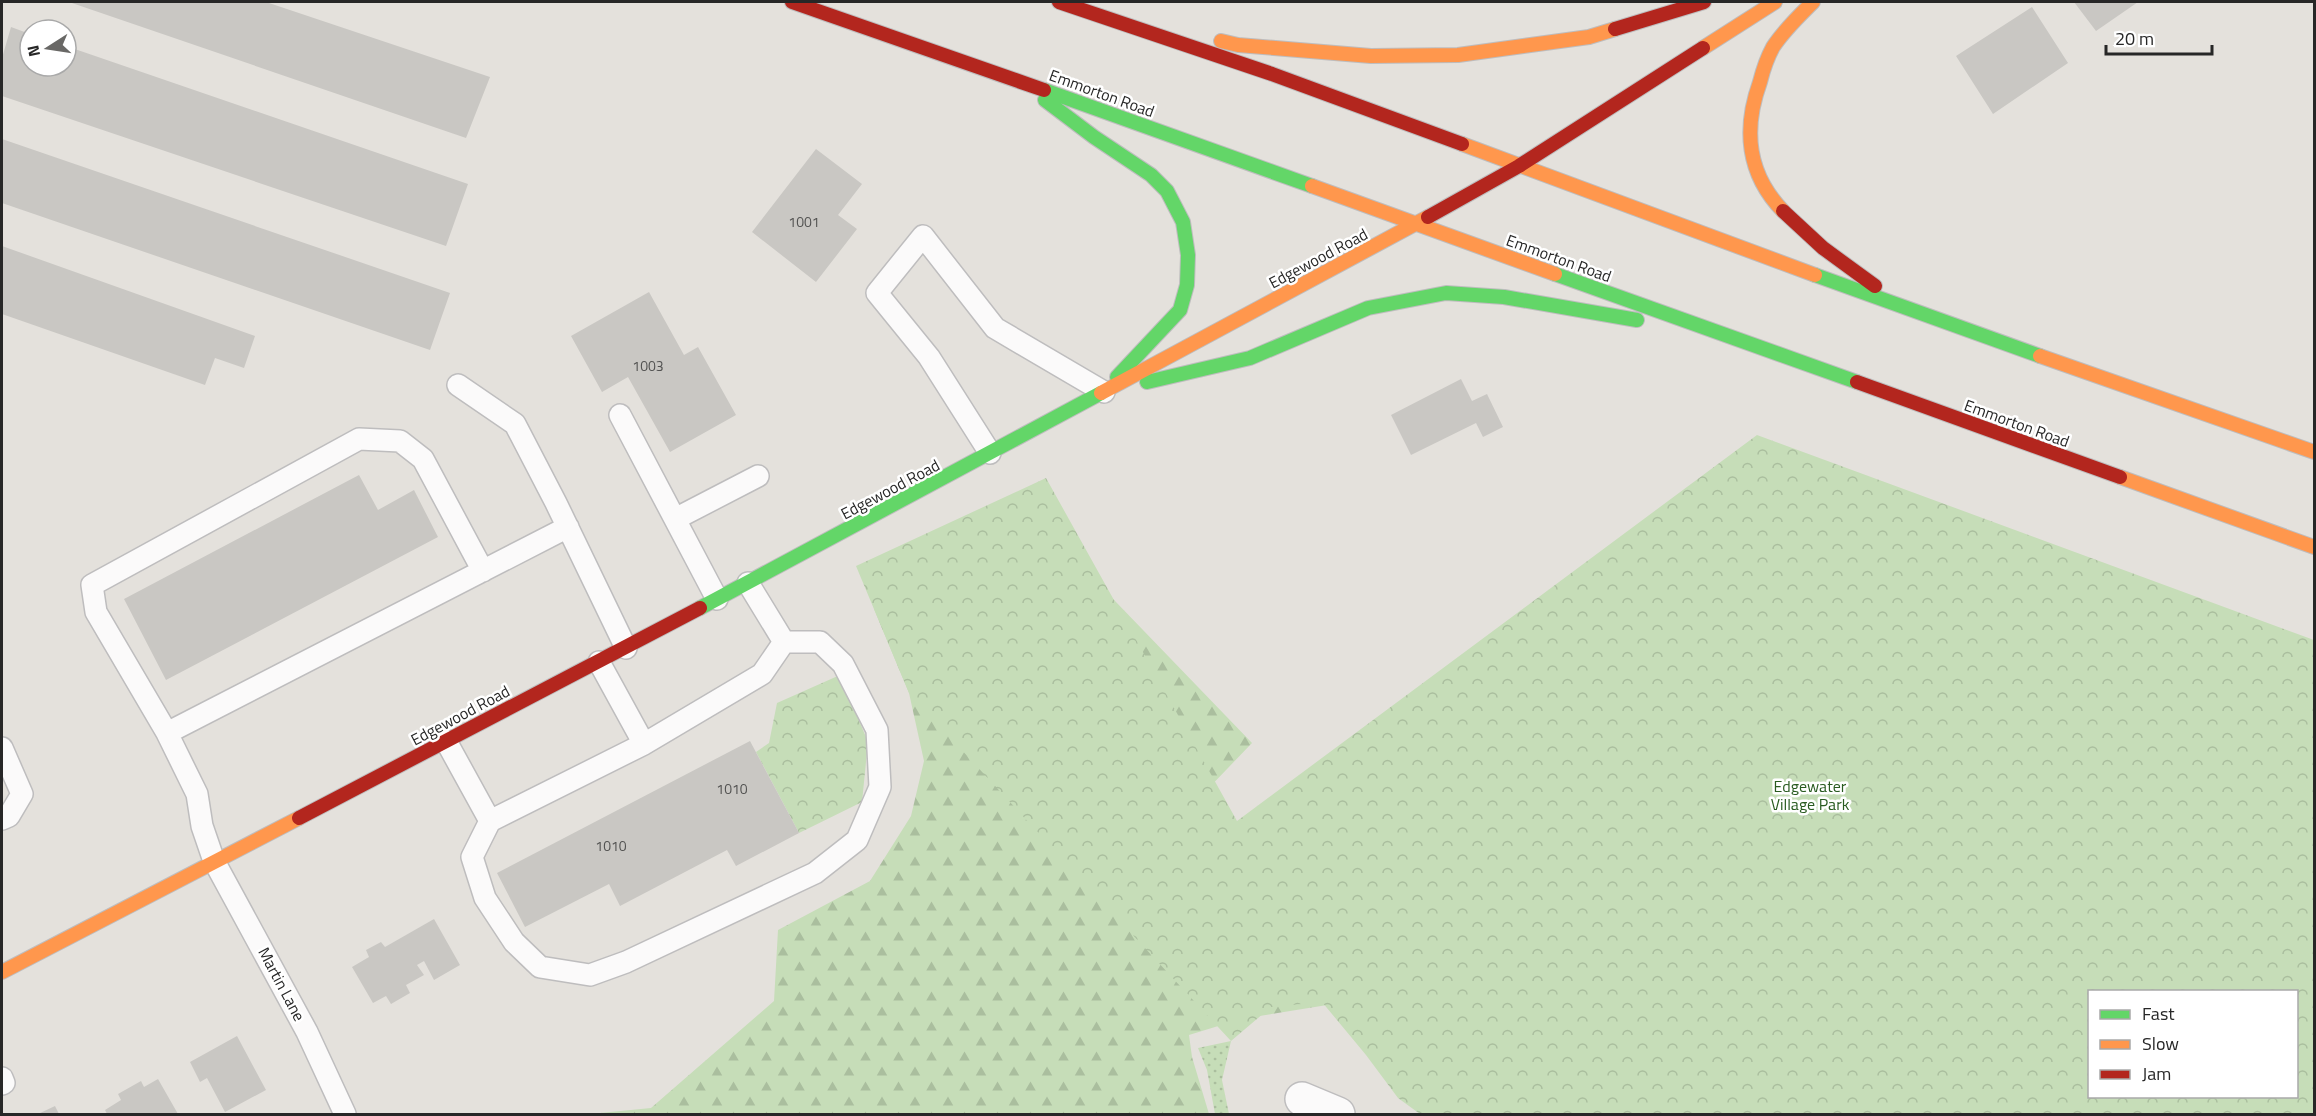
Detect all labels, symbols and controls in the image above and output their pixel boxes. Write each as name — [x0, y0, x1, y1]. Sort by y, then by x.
north arrow — [18, 18, 78, 78]
scale bar — [2106, 18, 2212, 56]
text: 20 m — [2115, 25, 2154, 52]
text: N — [20, 43, 46, 59]
street label: Emmorton Road — [1046, 63, 1158, 123]
house number: 1001 — [788, 211, 820, 232]
street label: Edgewood Road — [1264, 222, 1372, 294]
street label: Emmorton Road — [1503, 228, 1615, 288]
house number: 1003 — [632, 355, 664, 376]
street label: Emmorton Road — [1961, 393, 2073, 453]
street label: Edgewood Road — [836, 453, 944, 525]
street label: Edgewood Road — [406, 679, 514, 751]
park label: Edgewater Village Park — [1771, 774, 1850, 816]
house number: 1010 — [716, 778, 748, 799]
house number: 1010 — [595, 835, 627, 856]
street label: Martin Lane — [252, 943, 312, 1025]
legend — [2088, 990, 2298, 1098]
text: Fast — [2142, 1000, 2175, 1027]
text: Slow — [2142, 1030, 2179, 1057]
text: Jam — [2142, 1060, 2171, 1087]

